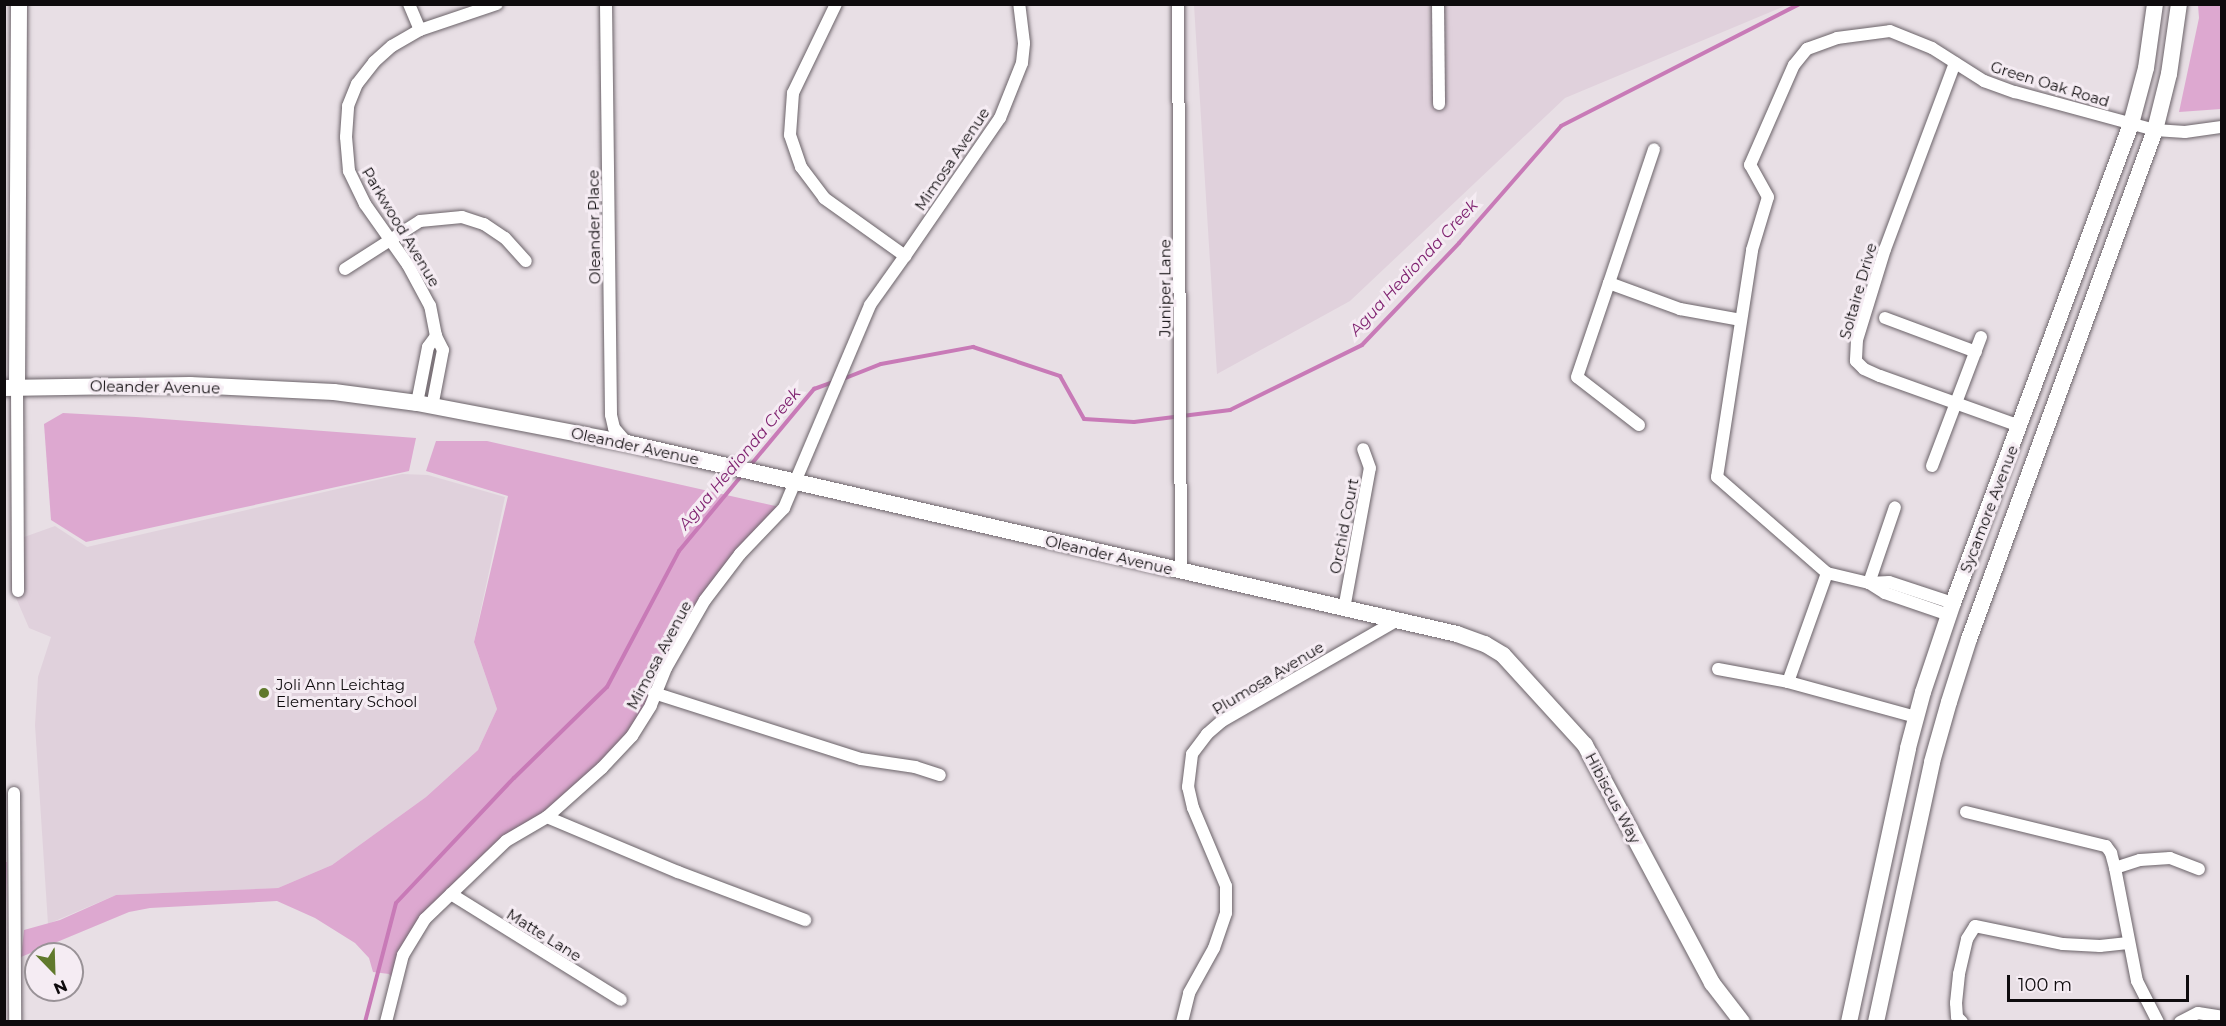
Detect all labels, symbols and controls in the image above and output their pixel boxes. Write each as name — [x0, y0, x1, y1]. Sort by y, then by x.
street label: Green Oak Road — [1988, 57, 2112, 111]
street label: Mimosa Avenue — [911, 104, 993, 214]
street label: Parkwood Avenue — [358, 164, 444, 290]
street label: Oleander Place — [584, 170, 604, 284]
water label: Agua Hedionda Creek — [1346, 196, 1482, 340]
street label: Juniper Lane — [1156, 239, 1174, 337]
street label: Soltaire Drive — [1836, 241, 1880, 341]
street label: Oleander Avenue — [90, 377, 220, 397]
water label: Agua Hedionda Creek — [675, 384, 805, 534]
street label: Oleander Avenue — [569, 424, 701, 468]
street label: Sycamore Avenue — [1956, 443, 2022, 575]
street label: Orchid Court — [1326, 477, 1362, 575]
street label: Oleander Avenue — [1044, 532, 1174, 578]
street label: Mimosa Avenue — [623, 598, 695, 712]
street label: Plumosa Avenue — [1209, 638, 1327, 718]
place label: Joli Ann Leichtag Elementary School — [276, 675, 417, 710]
marker: Joli Ann Leichtag Elementary School — [257, 686, 271, 700]
street label: Hibiscus Way — [1582, 750, 1644, 846]
street label: Matte Lane — [503, 905, 585, 965]
north arrow — [24, 942, 84, 1002]
scale bar — [2010, 963, 2192, 1001]
text: 100 m — [2018, 974, 2072, 996]
text: N — [51, 976, 70, 998]

